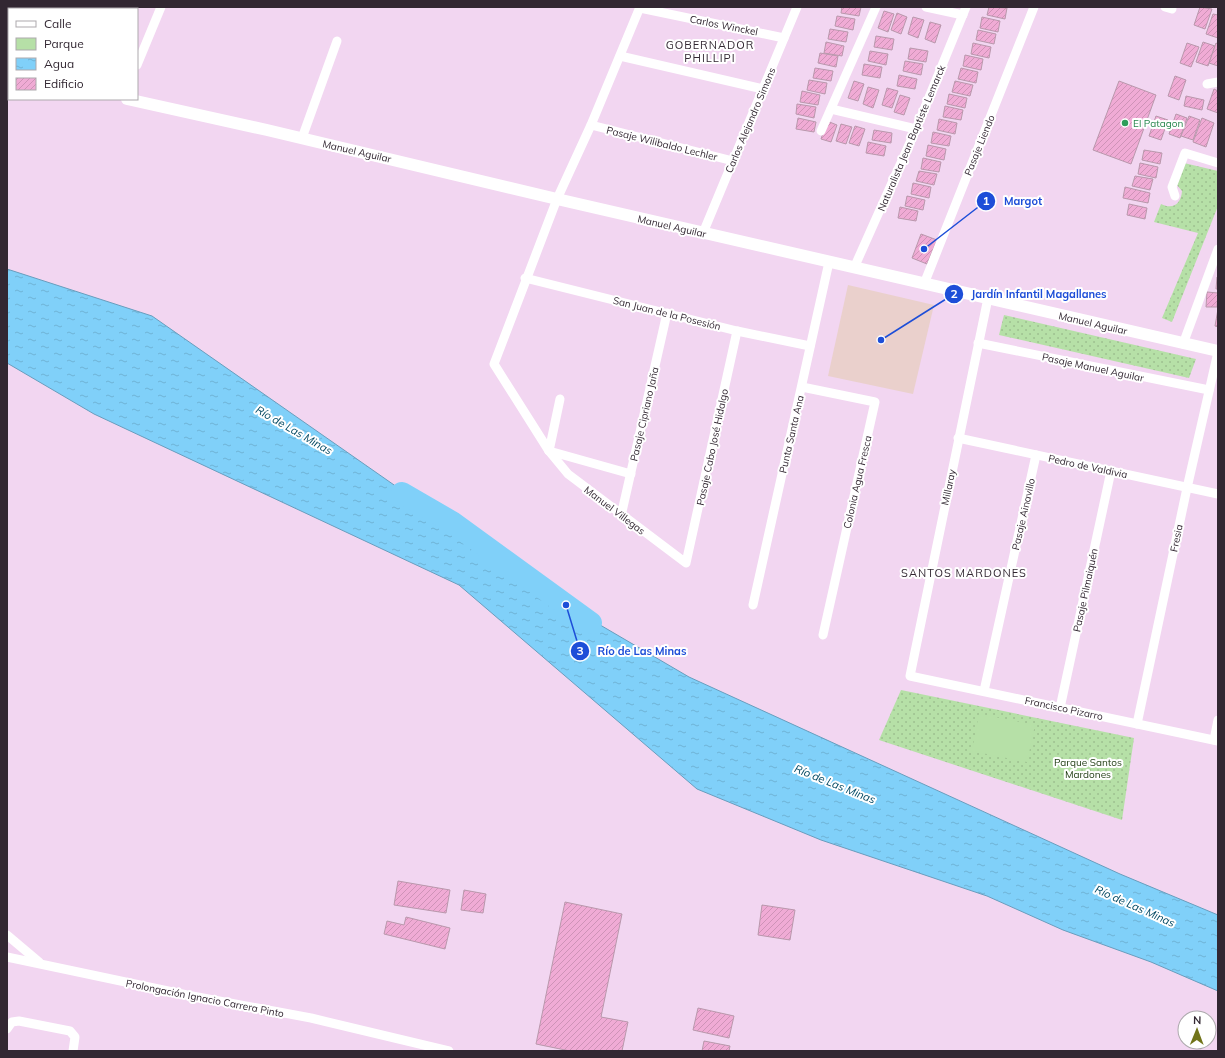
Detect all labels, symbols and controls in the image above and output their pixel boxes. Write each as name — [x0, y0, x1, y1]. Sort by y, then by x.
legend — [8, 8, 138, 100]
street label: Carlos Winckel — [689, 13, 759, 38]
text: Calle — [44, 16, 71, 31]
text: Parque — [44, 36, 84, 51]
district label: GOBERNADOR PHILLIPI — [666, 38, 754, 65]
text: Agua — [44, 56, 74, 71]
street label: Naturalista Jean Baptiste Lemarck — [875, 62, 949, 213]
street label: Carlos Alejandro Simons — [722, 66, 779, 175]
text: Edificio — [44, 76, 84, 91]
street label: Pasaje Liendo — [961, 113, 998, 178]
place label: El Patagon — [1133, 117, 1183, 130]
marker: El Patagon — [1120, 118, 1130, 128]
street label: Pasaje Wilibaldo Lechler — [605, 123, 719, 164]
street label: Manuel Aguilar — [321, 137, 393, 166]
callout: Margot — [976, 190, 1050, 213]
text: 1 — [982, 193, 990, 208]
text: Margot — [1004, 194, 1042, 208]
street label: Manuel Aguilar — [636, 212, 708, 241]
callout: Jardín Infantil Magallanes — [944, 283, 1115, 306]
text: 2 — [950, 286, 958, 301]
text: Jardín Infantil Magallanes — [971, 287, 1107, 301]
street label: San Juan de la Posesión — [612, 294, 722, 333]
street label: Manuel Aguilar — [1057, 309, 1129, 338]
street label: Pasaje Manuel Aguilar — [1041, 350, 1145, 385]
street label: Pasaje Cipriano Jaña — [627, 366, 662, 462]
street label: Pasaje Cabo José Hidalgo — [694, 387, 731, 507]
street label: Punta Santa Ana — [776, 394, 807, 474]
water label: Río de Las Minas — [253, 402, 335, 458]
street label: Colonia Agua Fresca — [840, 434, 875, 530]
street label: Pedro de Valdivia — [1047, 452, 1129, 481]
street label: Millaray — [938, 467, 959, 506]
street label: Pasaje Ainavillo — [1009, 477, 1038, 551]
street label: Manuel Villegas — [582, 483, 648, 538]
street label: Fresia — [1167, 523, 1186, 553]
street label: Pasaje Pilmaiquén — [1070, 547, 1101, 633]
district label: SANTOS MARDONES — [901, 566, 1027, 580]
callout: Río de Las Minas — [570, 639, 695, 662]
text: 3 — [576, 643, 584, 658]
text: Río de Las Minas — [598, 644, 687, 658]
street label: Francisco Pizarro — [1024, 694, 1104, 723]
park label: Parque Santos Mardones — [1054, 756, 1122, 781]
water label: Río de Las Minas — [792, 761, 878, 807]
water label: Río de Las Minas — [1093, 882, 1178, 930]
street label: Prolongación Ignacio Carrera Pinto — [125, 977, 285, 1020]
north arrow — [1177, 1010, 1217, 1050]
text: N — [1193, 1013, 1201, 1027]

